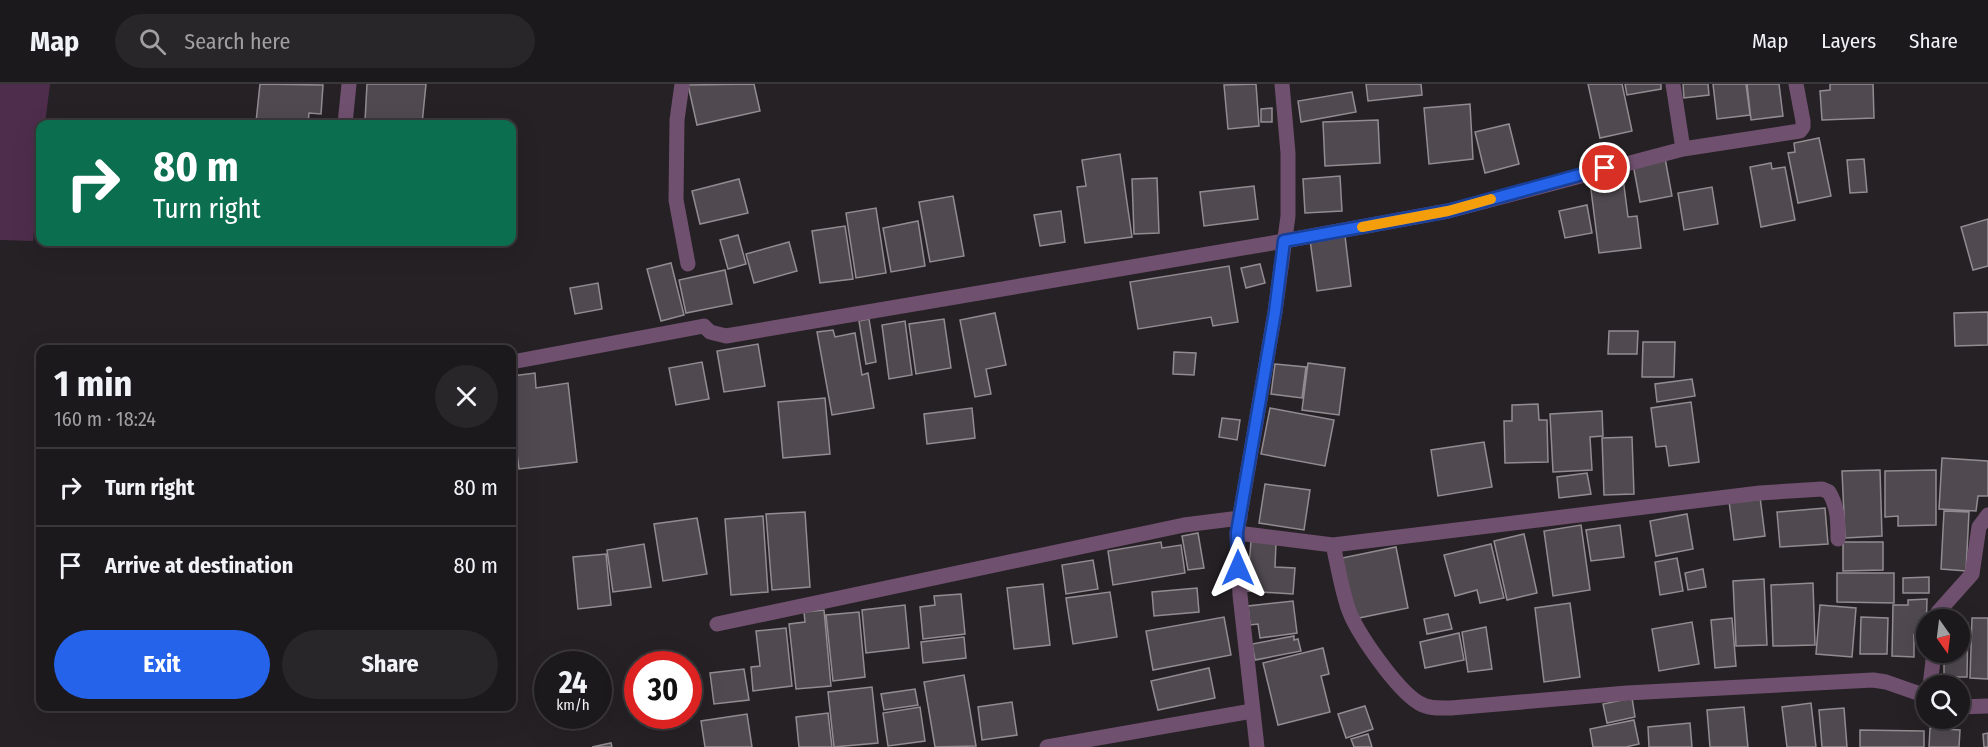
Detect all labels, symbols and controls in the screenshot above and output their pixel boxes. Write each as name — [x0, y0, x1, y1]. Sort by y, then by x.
search box — [115, 14, 535, 68]
text: Map — [30, 25, 79, 58]
icon: search — [136, 25, 169, 58]
text: Search here — [184, 28, 290, 55]
text: Map — [1752, 28, 1788, 54]
text: Layers — [1821, 28, 1876, 54]
text: Share — [1909, 28, 1958, 54]
text: 80 m — [153, 142, 239, 192]
pin — [1579, 142, 1630, 193]
icon: right — [54, 144, 132, 222]
icon: arrive — [1588, 151, 1621, 184]
text: Turn right — [153, 193, 261, 225]
text: 1 min — [54, 362, 132, 406]
button: close — [435, 365, 498, 428]
text: 160 m · 18:24 — [54, 407, 156, 431]
icon: right — [54, 471, 87, 504]
text: Turn right — [105, 474, 194, 501]
text: 80 m — [453, 474, 498, 501]
position arrow — [1206, 536, 1270, 600]
icon: arrive — [54, 549, 87, 582]
text: Arrive at destination — [105, 552, 293, 579]
text: 80 m — [453, 552, 498, 579]
north arrow — [1916, 609, 1970, 663]
map controls — [1916, 609, 1970, 729]
button: Exit — [54, 630, 270, 699]
button: Share — [282, 630, 498, 699]
speed limit sign: 30 — [624, 651, 702, 729]
text: 24 — [559, 665, 587, 701]
button: search — [1916, 675, 1970, 729]
text: km/h — [556, 696, 590, 714]

